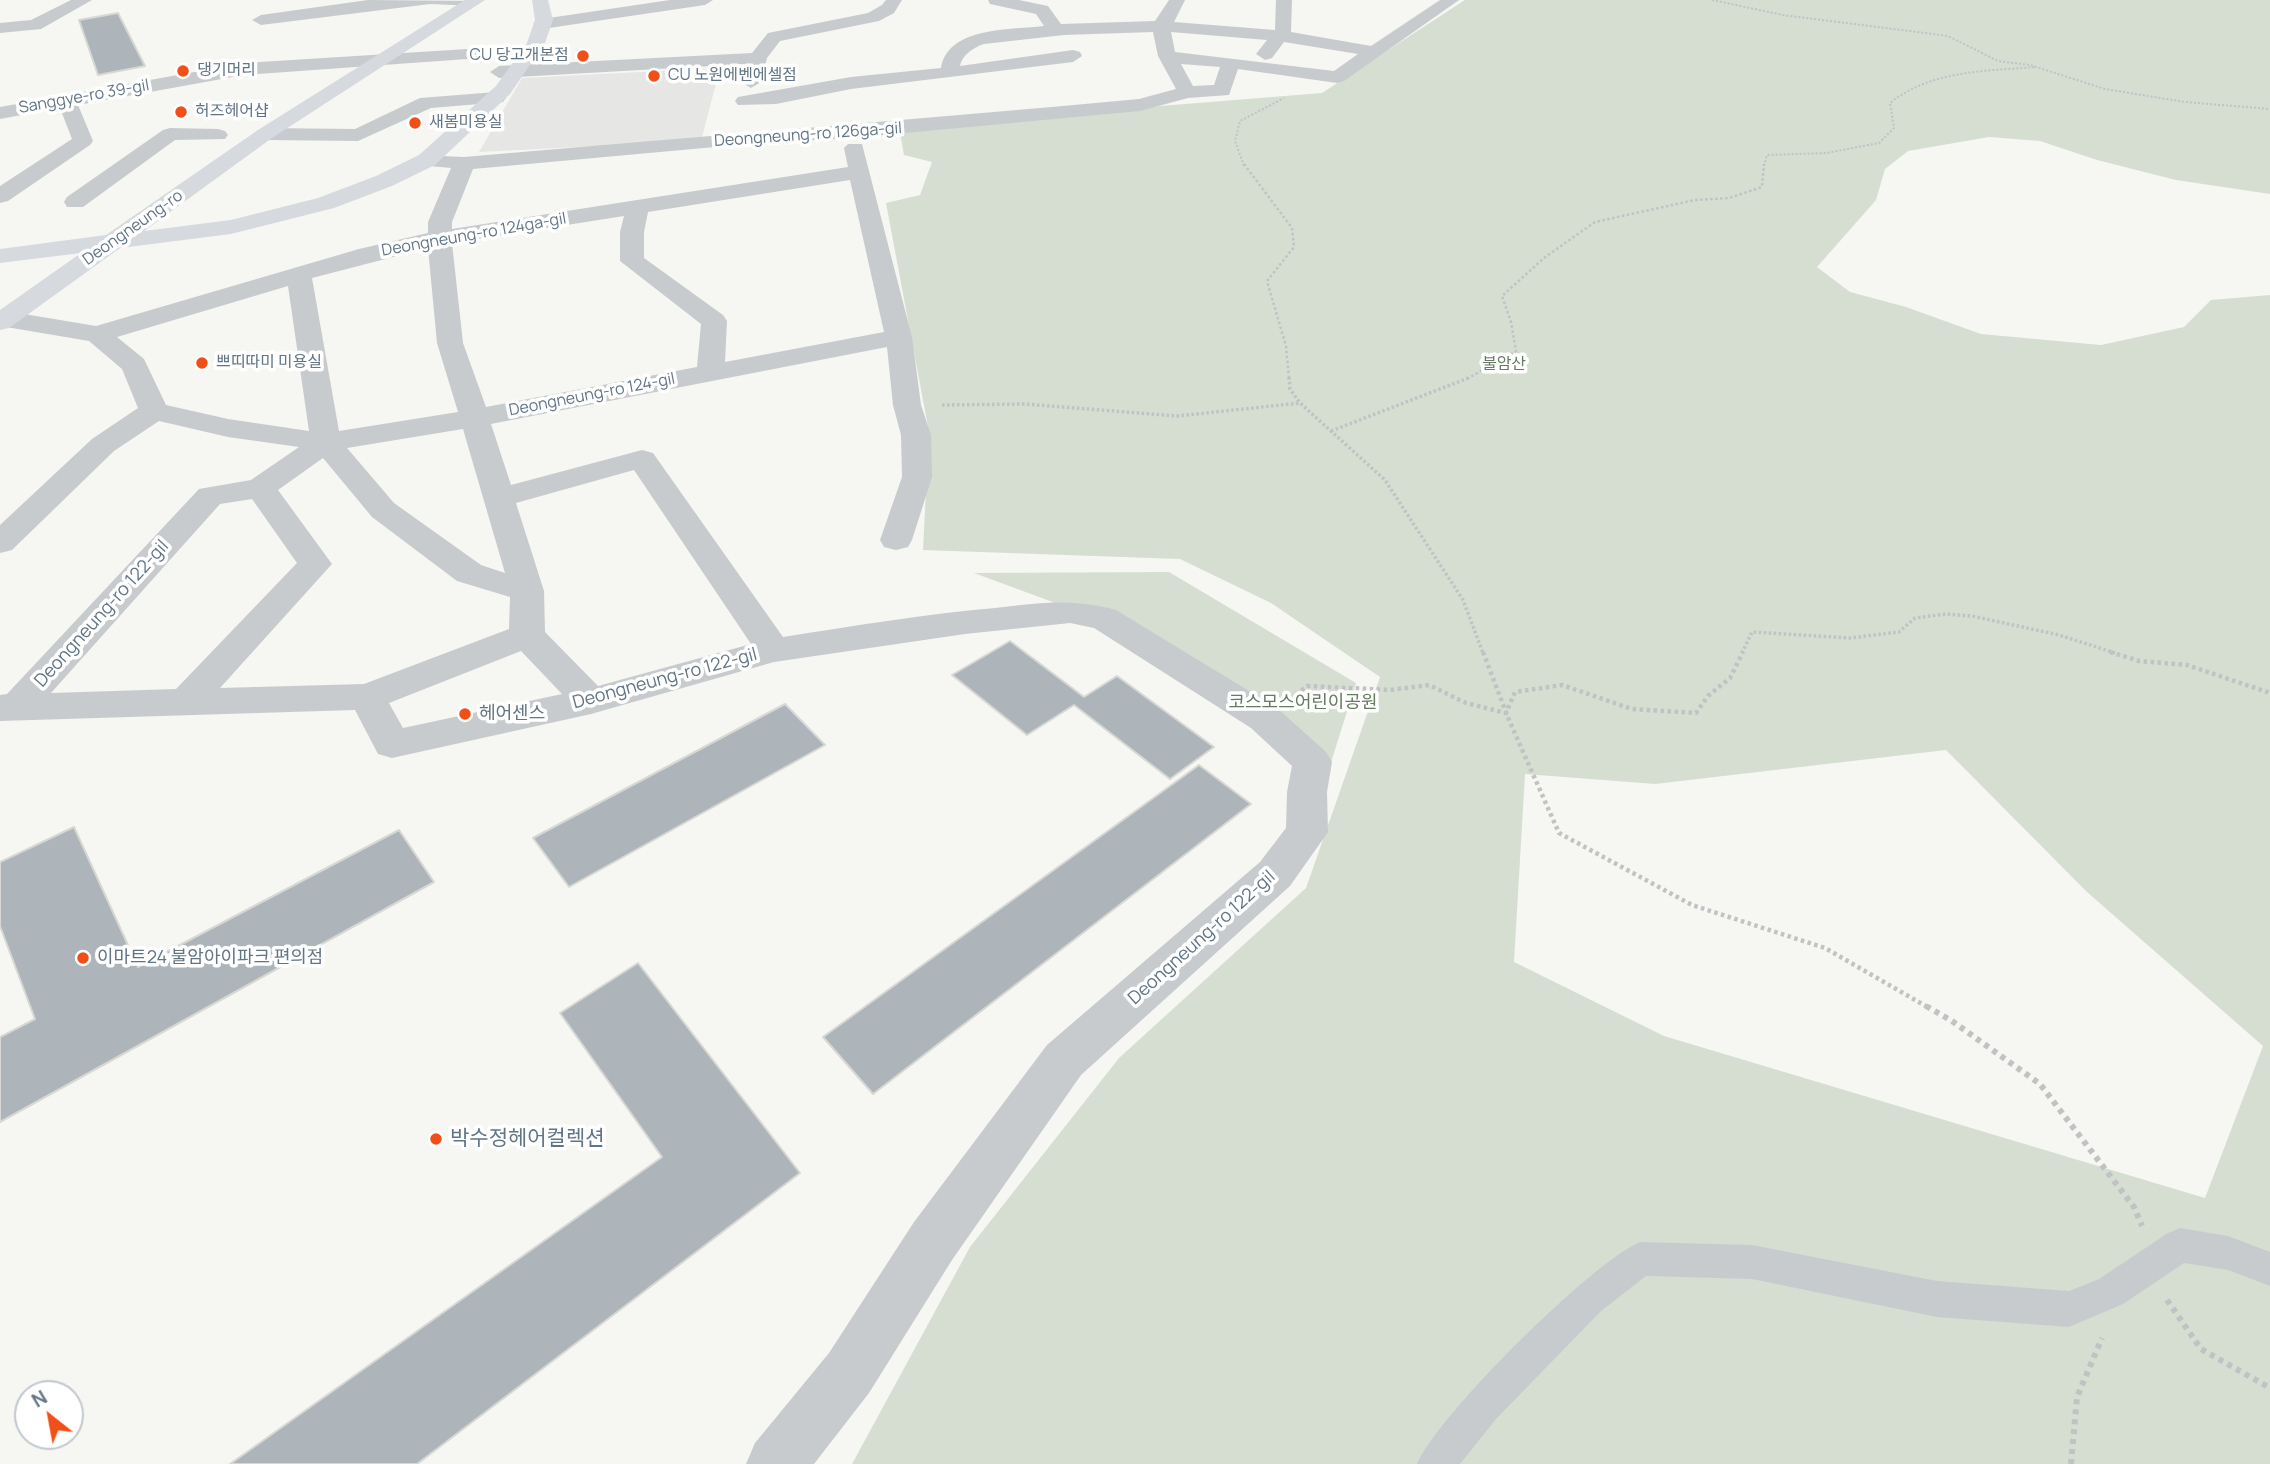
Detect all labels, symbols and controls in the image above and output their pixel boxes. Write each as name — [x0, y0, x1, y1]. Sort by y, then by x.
place label: CU 당고개본점 — [470, 46, 569, 66]
marker: CU 당고개본점 — [575, 48, 591, 64]
place label: 댕기머리 — [197, 61, 256, 81]
marker: 댕기머리 — [175, 63, 191, 79]
place label: CU 노원에벤에셀점 — [668, 66, 797, 86]
marker: CU 노원에벤에셀점 — [646, 68, 662, 84]
street label: Sanggye-ro 39-gil — [17, 76, 151, 118]
place label: 허즈헤어샵 — [195, 102, 269, 122]
marker: 허즈헤어샵 — [173, 104, 189, 120]
place label: 새봄미용실 — [429, 113, 503, 133]
marker: 새봄미용실 — [407, 115, 423, 131]
street label: Deongneung-ro 126ga-gil — [713, 119, 903, 151]
street label: Deongneung-ro — [79, 186, 187, 270]
street label: Deongneung-ro 124ga-gil — [380, 209, 568, 261]
place label: 쁘띠따미 미용실 — [216, 353, 322, 373]
marker: 쁘띠따미 미용실 — [194, 355, 210, 371]
park label: 불암산 — [1482, 355, 1526, 375]
street label: Deongneung-ro 124-gil — [507, 369, 677, 421]
street label: Deongneung-ro 122-gil — [30, 536, 174, 692]
street label: Deongneung-ro 122-gil — [570, 644, 760, 714]
park label: 코스모스어린이공원 — [1228, 692, 1378, 714]
place label: 헤어센스 — [479, 703, 545, 725]
marker: 헤어센스 — [457, 706, 473, 722]
street label: Deongneung-ro 122-gil — [1124, 866, 1280, 1010]
place label: 이마트24 불암아이파크 편의점 — [97, 947, 323, 969]
marker: 이마트24 불암아이파크 편의점 — [75, 950, 91, 966]
place label: 박수정헤어컬렉션 — [450, 1126, 605, 1152]
marker: 박수정헤어컬렉션 — [428, 1131, 444, 1147]
north arrow — [14, 1380, 84, 1450]
text: N — [27, 1384, 52, 1413]

